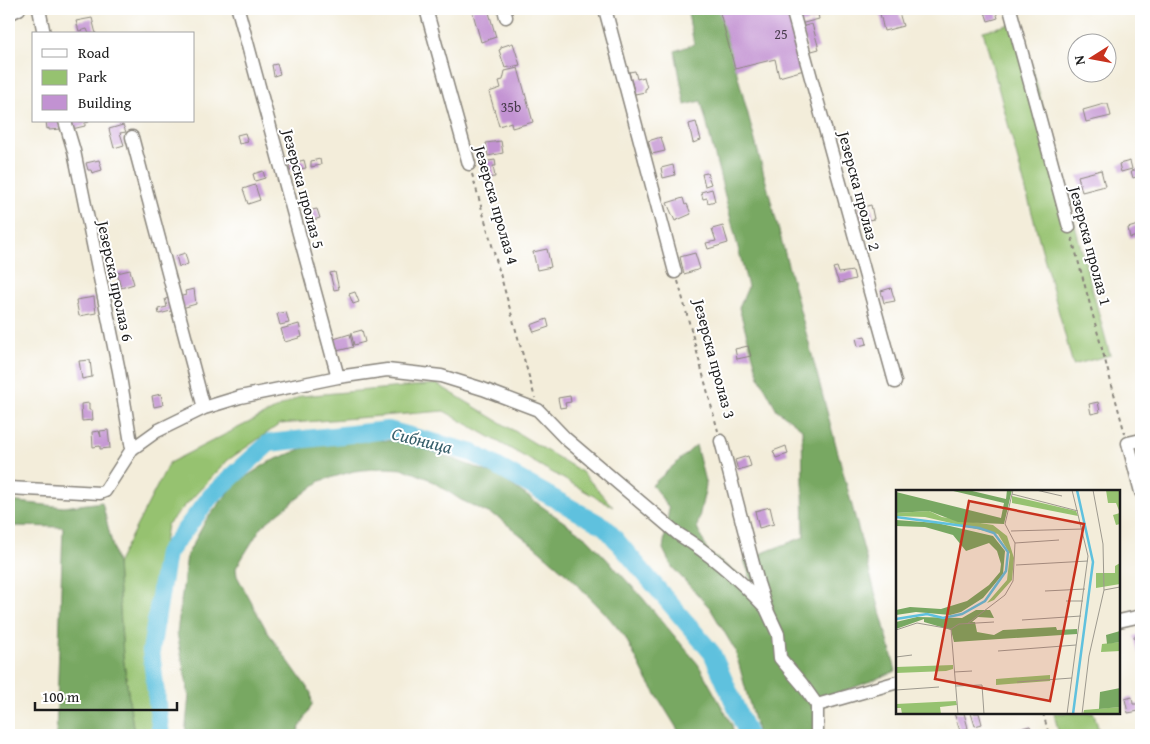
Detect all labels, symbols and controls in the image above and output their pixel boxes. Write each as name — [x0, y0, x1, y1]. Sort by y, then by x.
house number: 25 — [774, 24, 788, 44]
legend — [32, 32, 195, 122]
north arrow — [1068, 32, 1118, 82]
text: Road — [78, 42, 109, 63]
text: N — [1068, 53, 1090, 67]
text: Park — [78, 66, 107, 87]
text: Building — [78, 92, 132, 113]
house number: 35b — [501, 97, 521, 117]
street label: Језерска пролаз 5 — [276, 125, 331, 251]
street label: Језерска пролаз 2 — [832, 127, 887, 253]
street label: Језерска пролаз 4 — [468, 141, 526, 268]
street label: Језерска пролаз 1 — [1063, 182, 1118, 308]
street label: Језерска пролаз 6 — [91, 217, 141, 344]
street label: Језерска пролаз 3 — [687, 295, 742, 421]
water label: Сибница — [389, 419, 456, 461]
inset map — [896, 490, 1120, 714]
scale bar — [35, 679, 178, 711]
text: 100 m — [42, 686, 80, 707]

